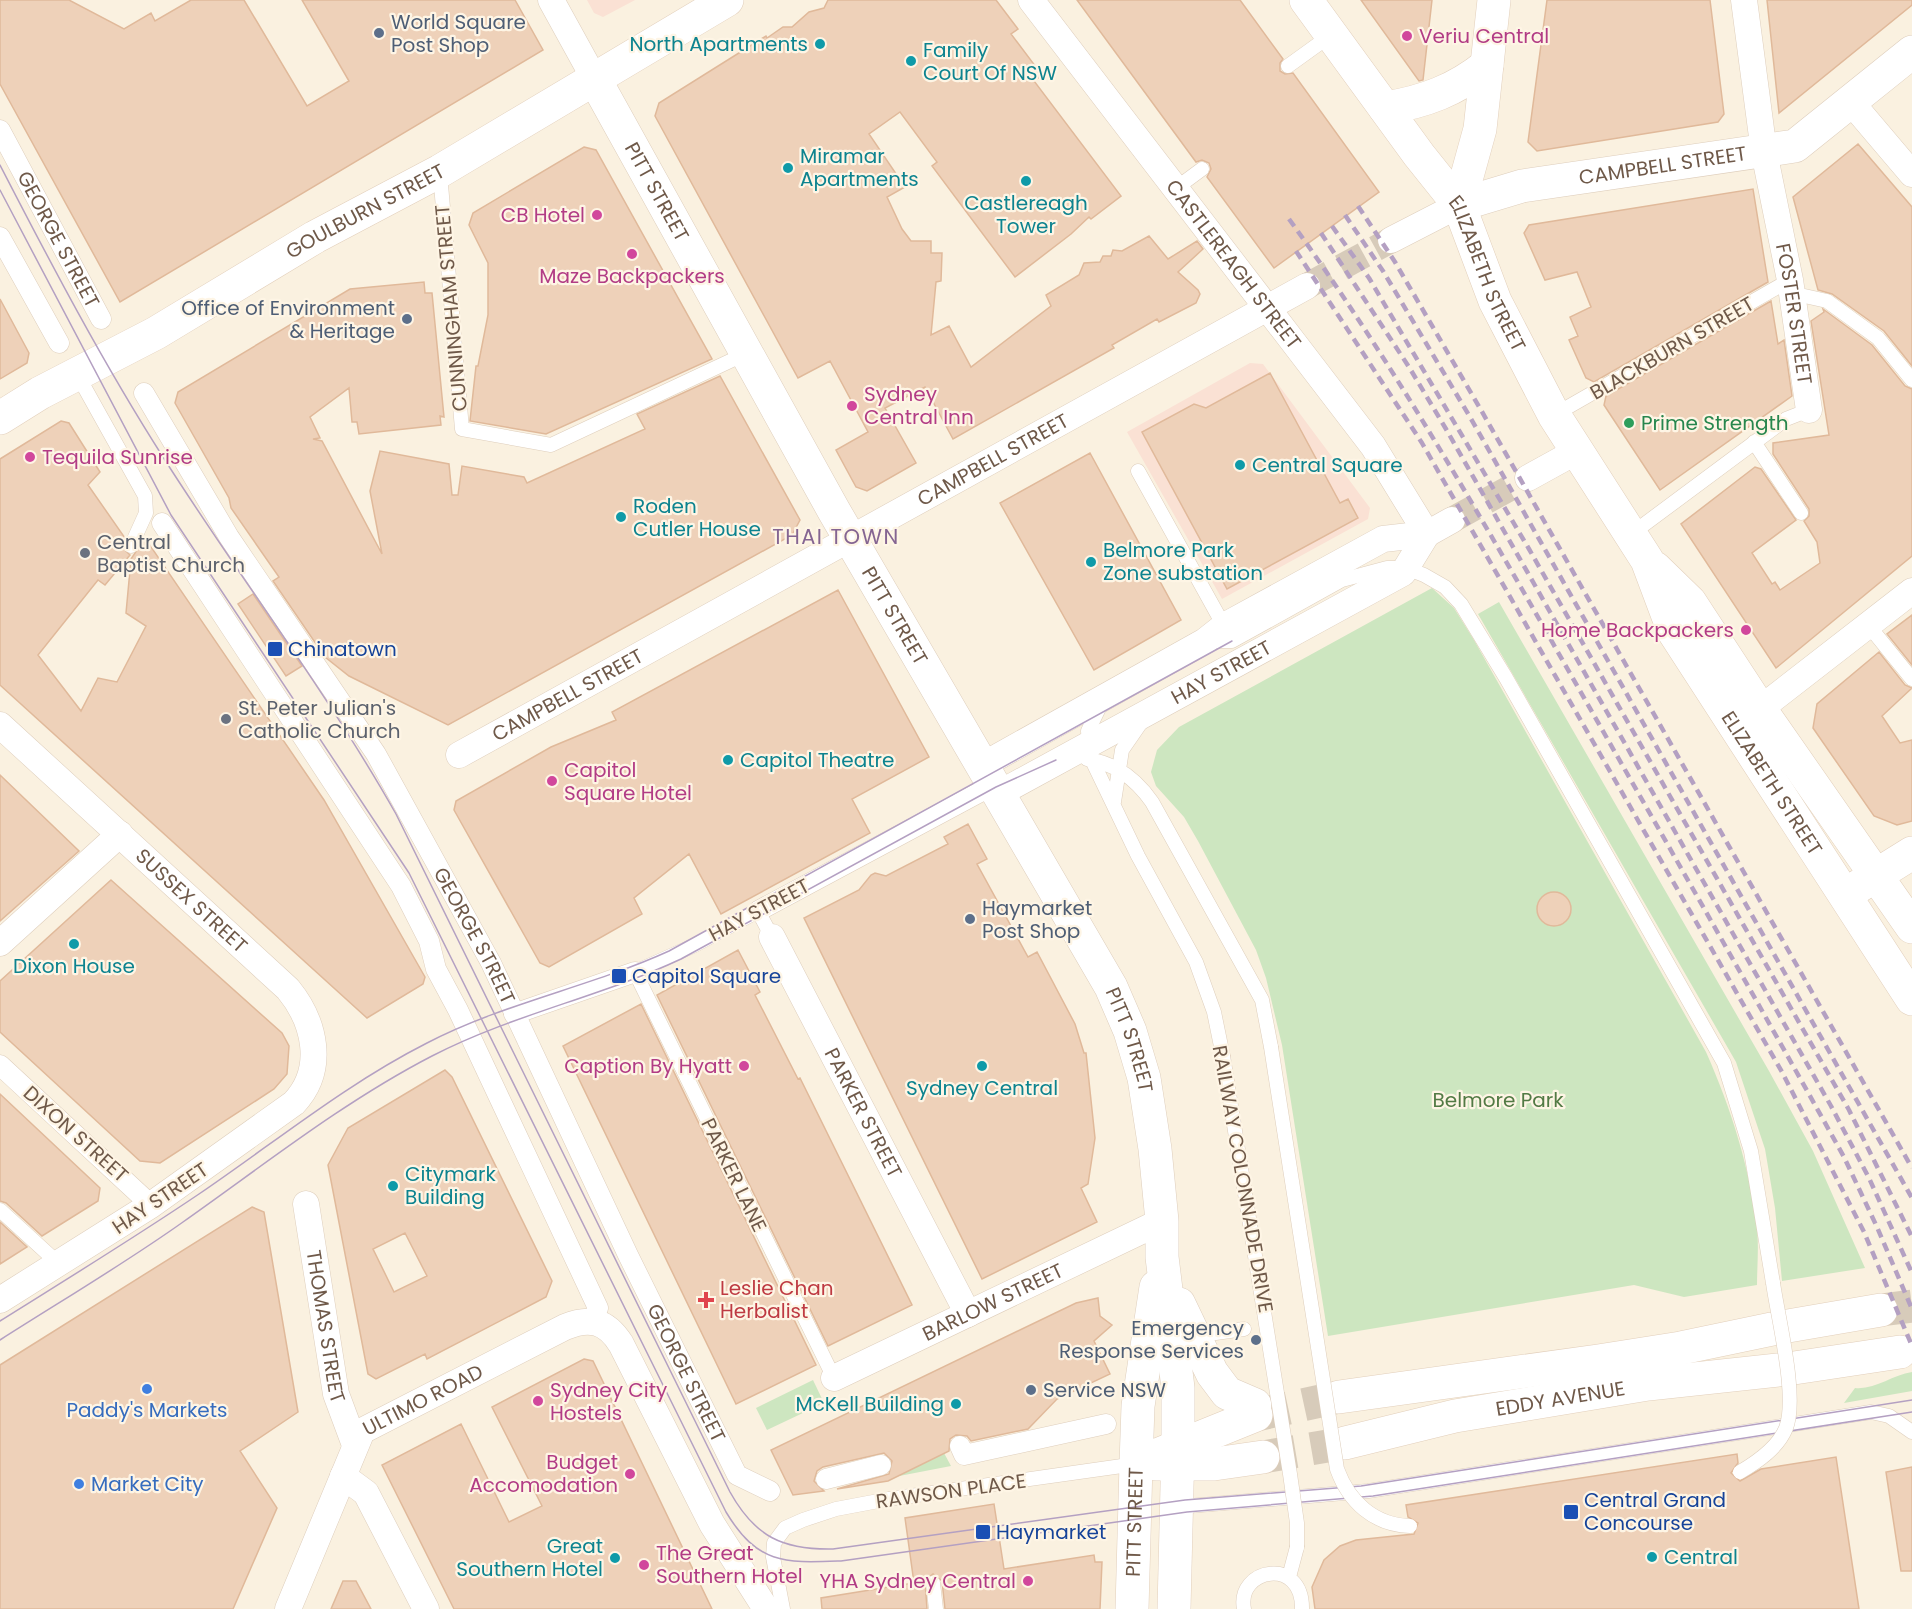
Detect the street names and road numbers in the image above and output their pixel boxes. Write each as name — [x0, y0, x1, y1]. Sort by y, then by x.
street label: PITT STREET — [618, 137, 696, 247]
street label: CAMPBELL STREET — [1577, 139, 1749, 191]
street label: GOULBURN STREET — [280, 157, 450, 265]
street label: GEORGE STREET — [11, 166, 106, 313]
street label: CASTLEREAGH STREET — [1159, 174, 1308, 355]
street label: ELIZABETH STREET — [1442, 189, 1533, 356]
street label: CUNNINGHAM STREET — [428, 203, 474, 413]
street label: FOSTER STREET — [1769, 241, 1819, 386]
street label: BLACKBURN STREET — [1585, 289, 1759, 406]
street label: CAMPBELL STREET — [912, 407, 1074, 513]
street label: PITT STREET — [855, 561, 935, 670]
street label: HAY STREET — [1166, 633, 1277, 711]
street label: CAMPBELL STREET — [487, 642, 648, 748]
street label: ELIZABETH STREET — [1715, 706, 1829, 861]
street label: SUSSEX STREET — [130, 842, 254, 959]
street label: GEORGE STREET — [427, 862, 522, 1009]
street label: HAY STREET — [704, 872, 814, 948]
street label: PITT STREET — [1099, 983, 1160, 1094]
street label: PARKER STREET — [818, 1043, 909, 1183]
street label: RAILWAY COLONNADE DRIVE — [1206, 1043, 1280, 1315]
street label: DIXON STREET — [17, 1079, 135, 1189]
street label: PARKER LANE — [694, 1113, 774, 1237]
street label: HAY STREET — [106, 1155, 214, 1240]
street label: THOMAS STREET — [299, 1248, 352, 1407]
street label: BARLOW STREET — [918, 1256, 1068, 1348]
street label: GEORGE STREET — [640, 1299, 733, 1447]
street label: ULTIMO ROAD — [358, 1357, 488, 1442]
street label: EDDY AVENUE — [1494, 1374, 1627, 1423]
street label: RAWSON PLACE — [874, 1467, 1028, 1515]
street label: PITT STREET — [1119, 1467, 1150, 1577]

